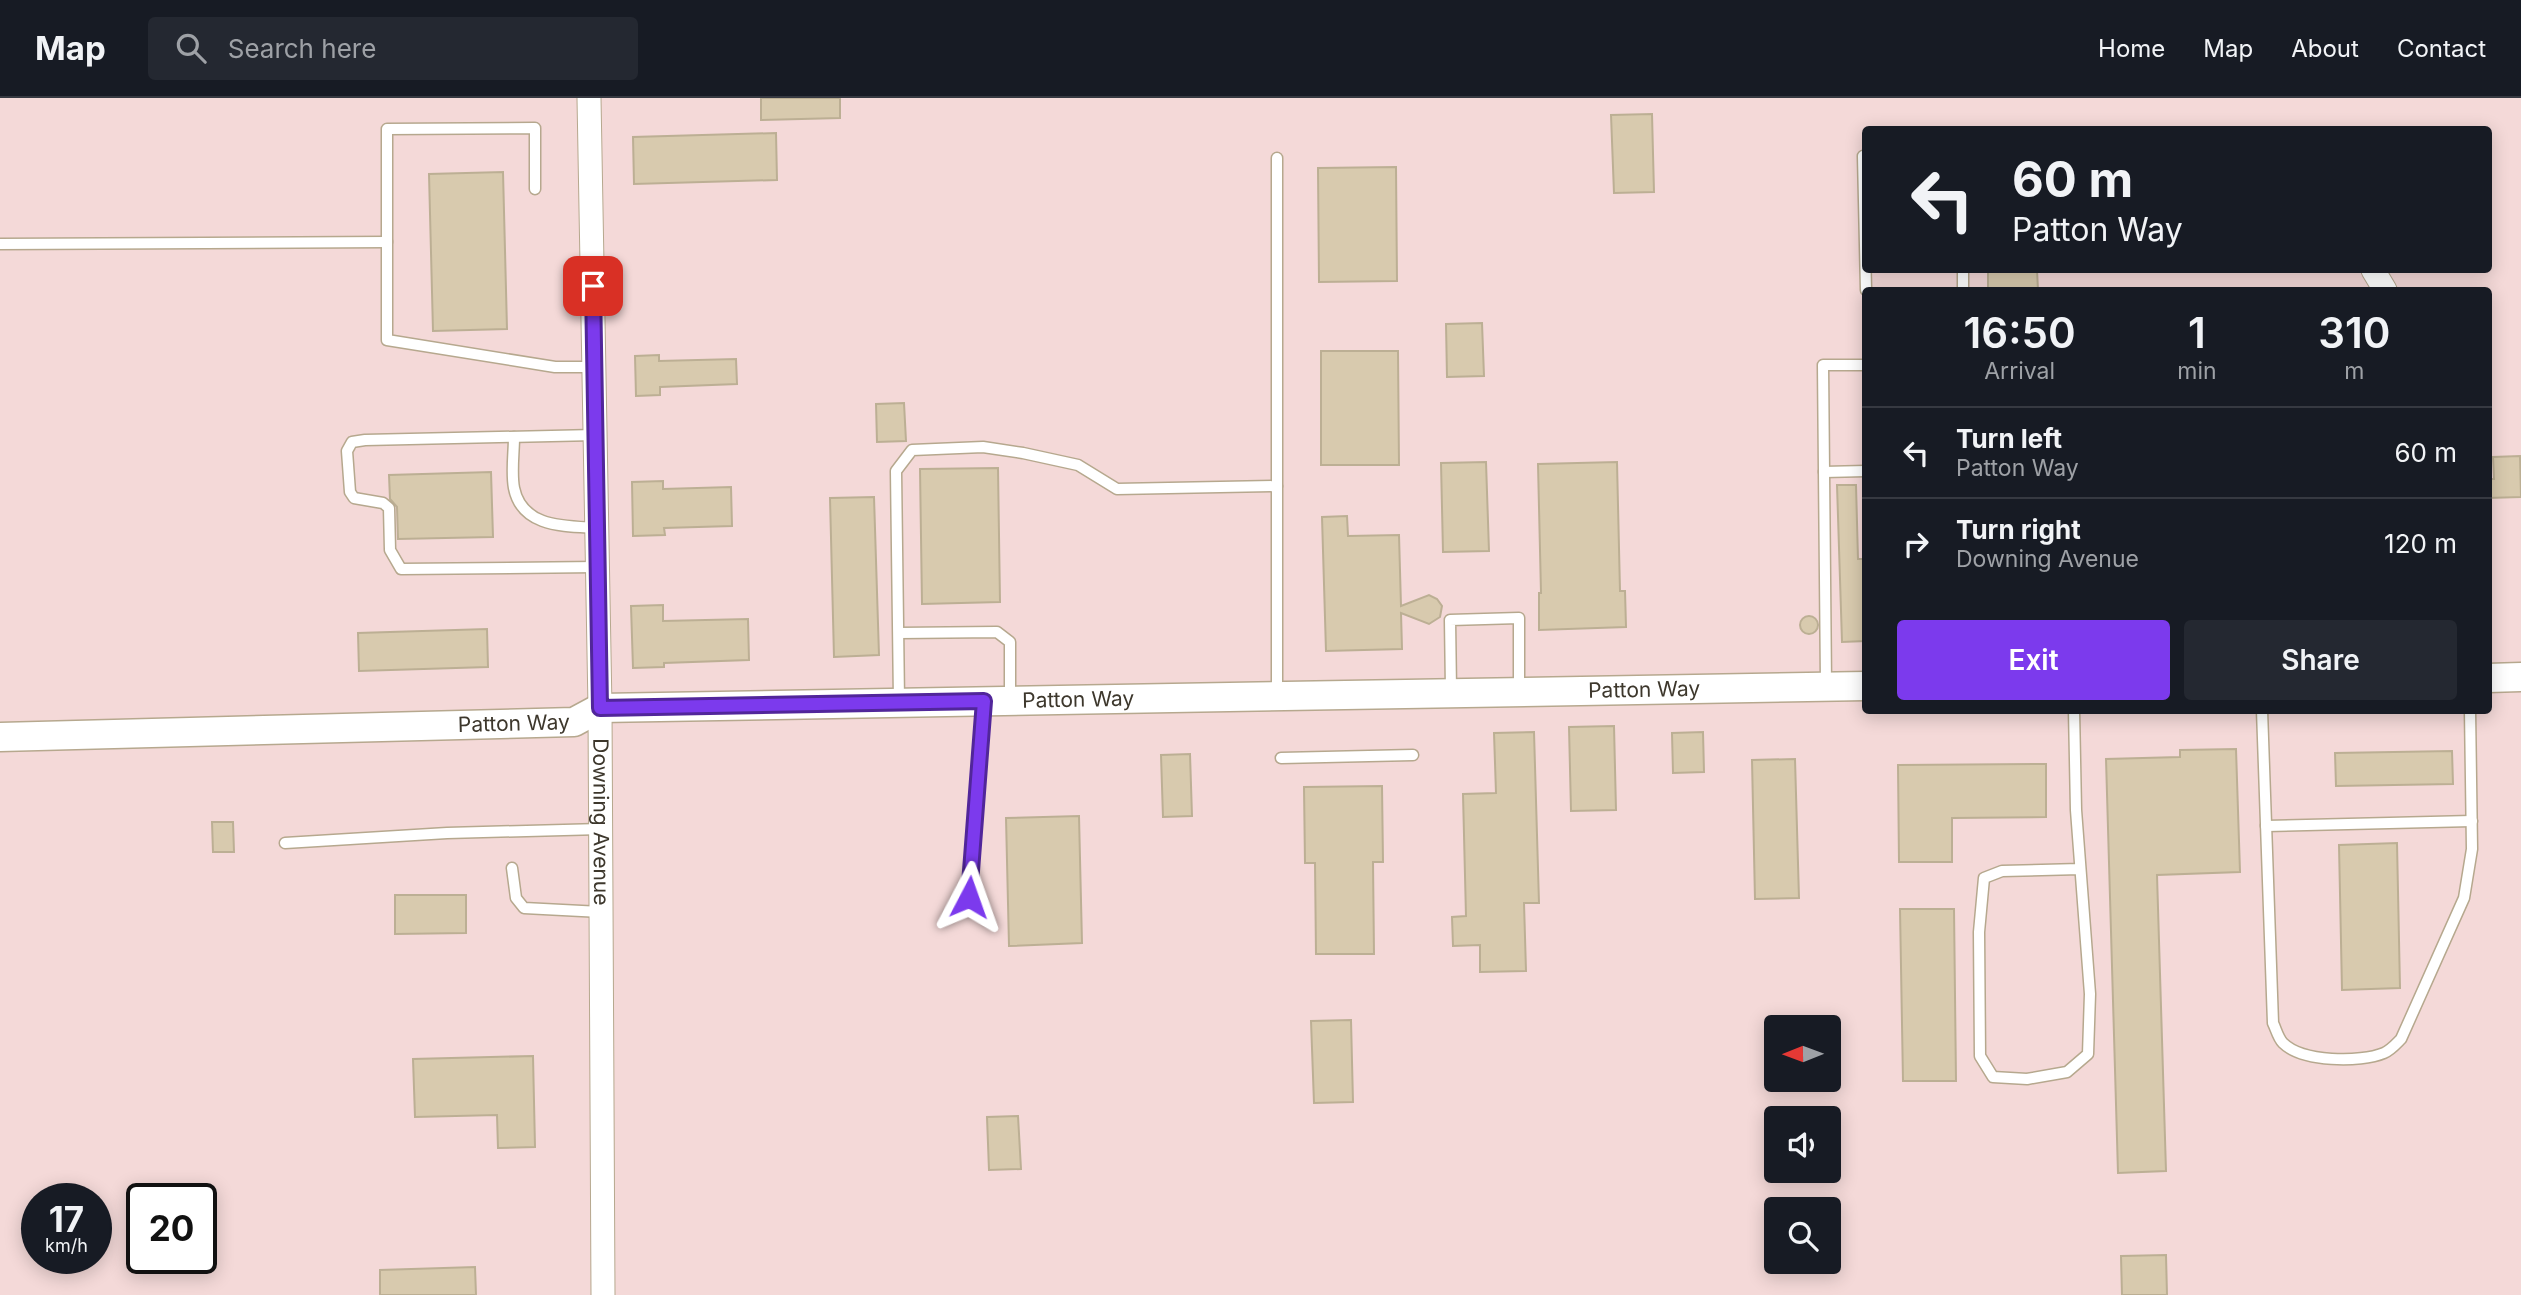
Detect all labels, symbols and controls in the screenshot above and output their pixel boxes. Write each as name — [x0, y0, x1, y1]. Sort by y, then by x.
search box — [148, 17, 638, 80]
text: Map — [35, 28, 106, 68]
icon: search — [172, 29, 210, 67]
text: Search here — [228, 33, 376, 64]
text: Home — [2098, 34, 2165, 63]
text: Map — [2203, 34, 2253, 63]
text: About — [2291, 34, 2359, 63]
text: Contact — [2397, 34, 2486, 63]
text: 60 m — [2012, 150, 2133, 209]
icon: left — [1897, 154, 1988, 245]
text: Patton Way — [2012, 210, 2183, 249]
pin — [563, 256, 623, 316]
icon: arrive — [574, 267, 612, 305]
text: 16:50 — [1964, 307, 2076, 358]
text: 1 — [2188, 307, 2206, 358]
text: 310 — [2318, 307, 2390, 358]
text: Arrival — [1984, 357, 2055, 385]
text: min — [2177, 357, 2217, 385]
text: m — [2344, 357, 2364, 385]
text: Turn left — [1956, 423, 2062, 454]
icon: left — [1897, 434, 1935, 472]
text: 60 m — [2394, 437, 2457, 468]
text: Patton Way — [1956, 454, 2079, 482]
text: Turn right — [1956, 514, 2081, 545]
icon: right — [1897, 525, 1935, 563]
text: 120 m — [2384, 528, 2457, 559]
text: Downing Avenue — [1956, 545, 2139, 573]
button: Exit — [1897, 620, 2170, 700]
button: Share — [2184, 620, 2457, 700]
street label: Patton Way — [1588, 676, 1701, 703]
street label: Patton Way — [1022, 686, 1135, 713]
street label: Patton Way — [457, 709, 570, 737]
street label: Downing Avenue — [588, 738, 614, 906]
position arrow — [932, 860, 1006, 934]
north arrow — [1764, 1015, 1841, 1092]
map controls — [1764, 1015, 1841, 1274]
button: sound — [1764, 1106, 1841, 1183]
speed limit sign: 20 — [126, 1183, 217, 1274]
button: search — [1764, 1197, 1841, 1274]
text: 17 — [49, 1198, 84, 1240]
text: km/h — [45, 1235, 88, 1256]

